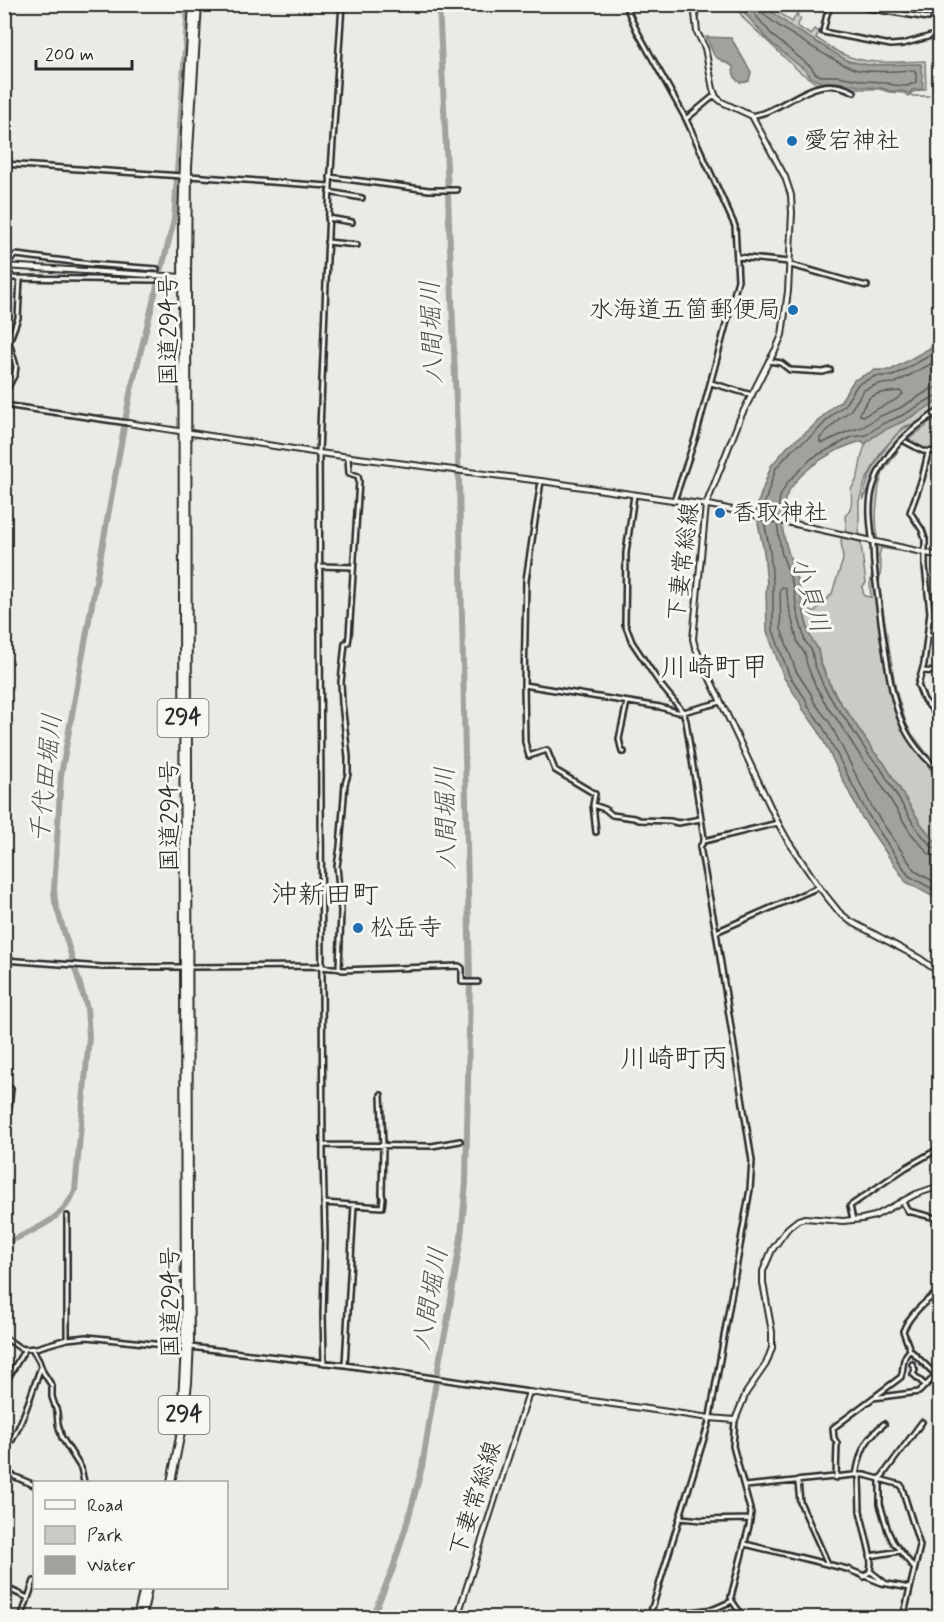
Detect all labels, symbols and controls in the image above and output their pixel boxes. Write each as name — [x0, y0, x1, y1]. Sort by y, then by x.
scale bar — [36, 33, 132, 71]
text: 200 m — [45, 43, 94, 67]
place label: 愛宕神社 — [804, 126, 900, 157]
marker: 愛宕神社 — [785, 134, 799, 148]
street label: 国道294号 — [154, 274, 185, 386]
water label: 八間堀川 — [414, 279, 452, 385]
place label: 水海道五箇郵便局 — [589, 295, 781, 326]
marker: 水海道五箇郵便局 — [786, 303, 800, 317]
place label: 香取神社 — [732, 498, 828, 529]
street label: 下妻常総線 — [661, 501, 707, 623]
marker: 香取神社 — [713, 506, 727, 520]
water label: 小貝川 — [782, 553, 836, 637]
district label: 川崎町甲 — [660, 651, 768, 686]
road number: 294 — [158, 699, 208, 737]
water label: 千代田堀川 — [23, 712, 71, 844]
street label: 国道294号 — [155, 760, 186, 872]
water label: 八間堀川 — [429, 766, 465, 870]
district label: 沖新田町 — [271, 878, 379, 913]
place label: 松岳寺 — [370, 913, 442, 944]
marker: 松岳寺 — [351, 921, 365, 935]
district label: 川崎町丙 — [620, 1042, 728, 1077]
water label: 八間堀川 — [405, 1245, 457, 1353]
street label: 国道294号 — [156, 1246, 187, 1358]
road number: 294 — [158, 1396, 210, 1434]
street label: 下妻常総線 — [443, 1437, 509, 1561]
legend — [33, 1481, 228, 1589]
text: Road — [87, 1494, 123, 1518]
text: Park — [87, 1524, 123, 1548]
text: Water — [87, 1554, 136, 1578]

